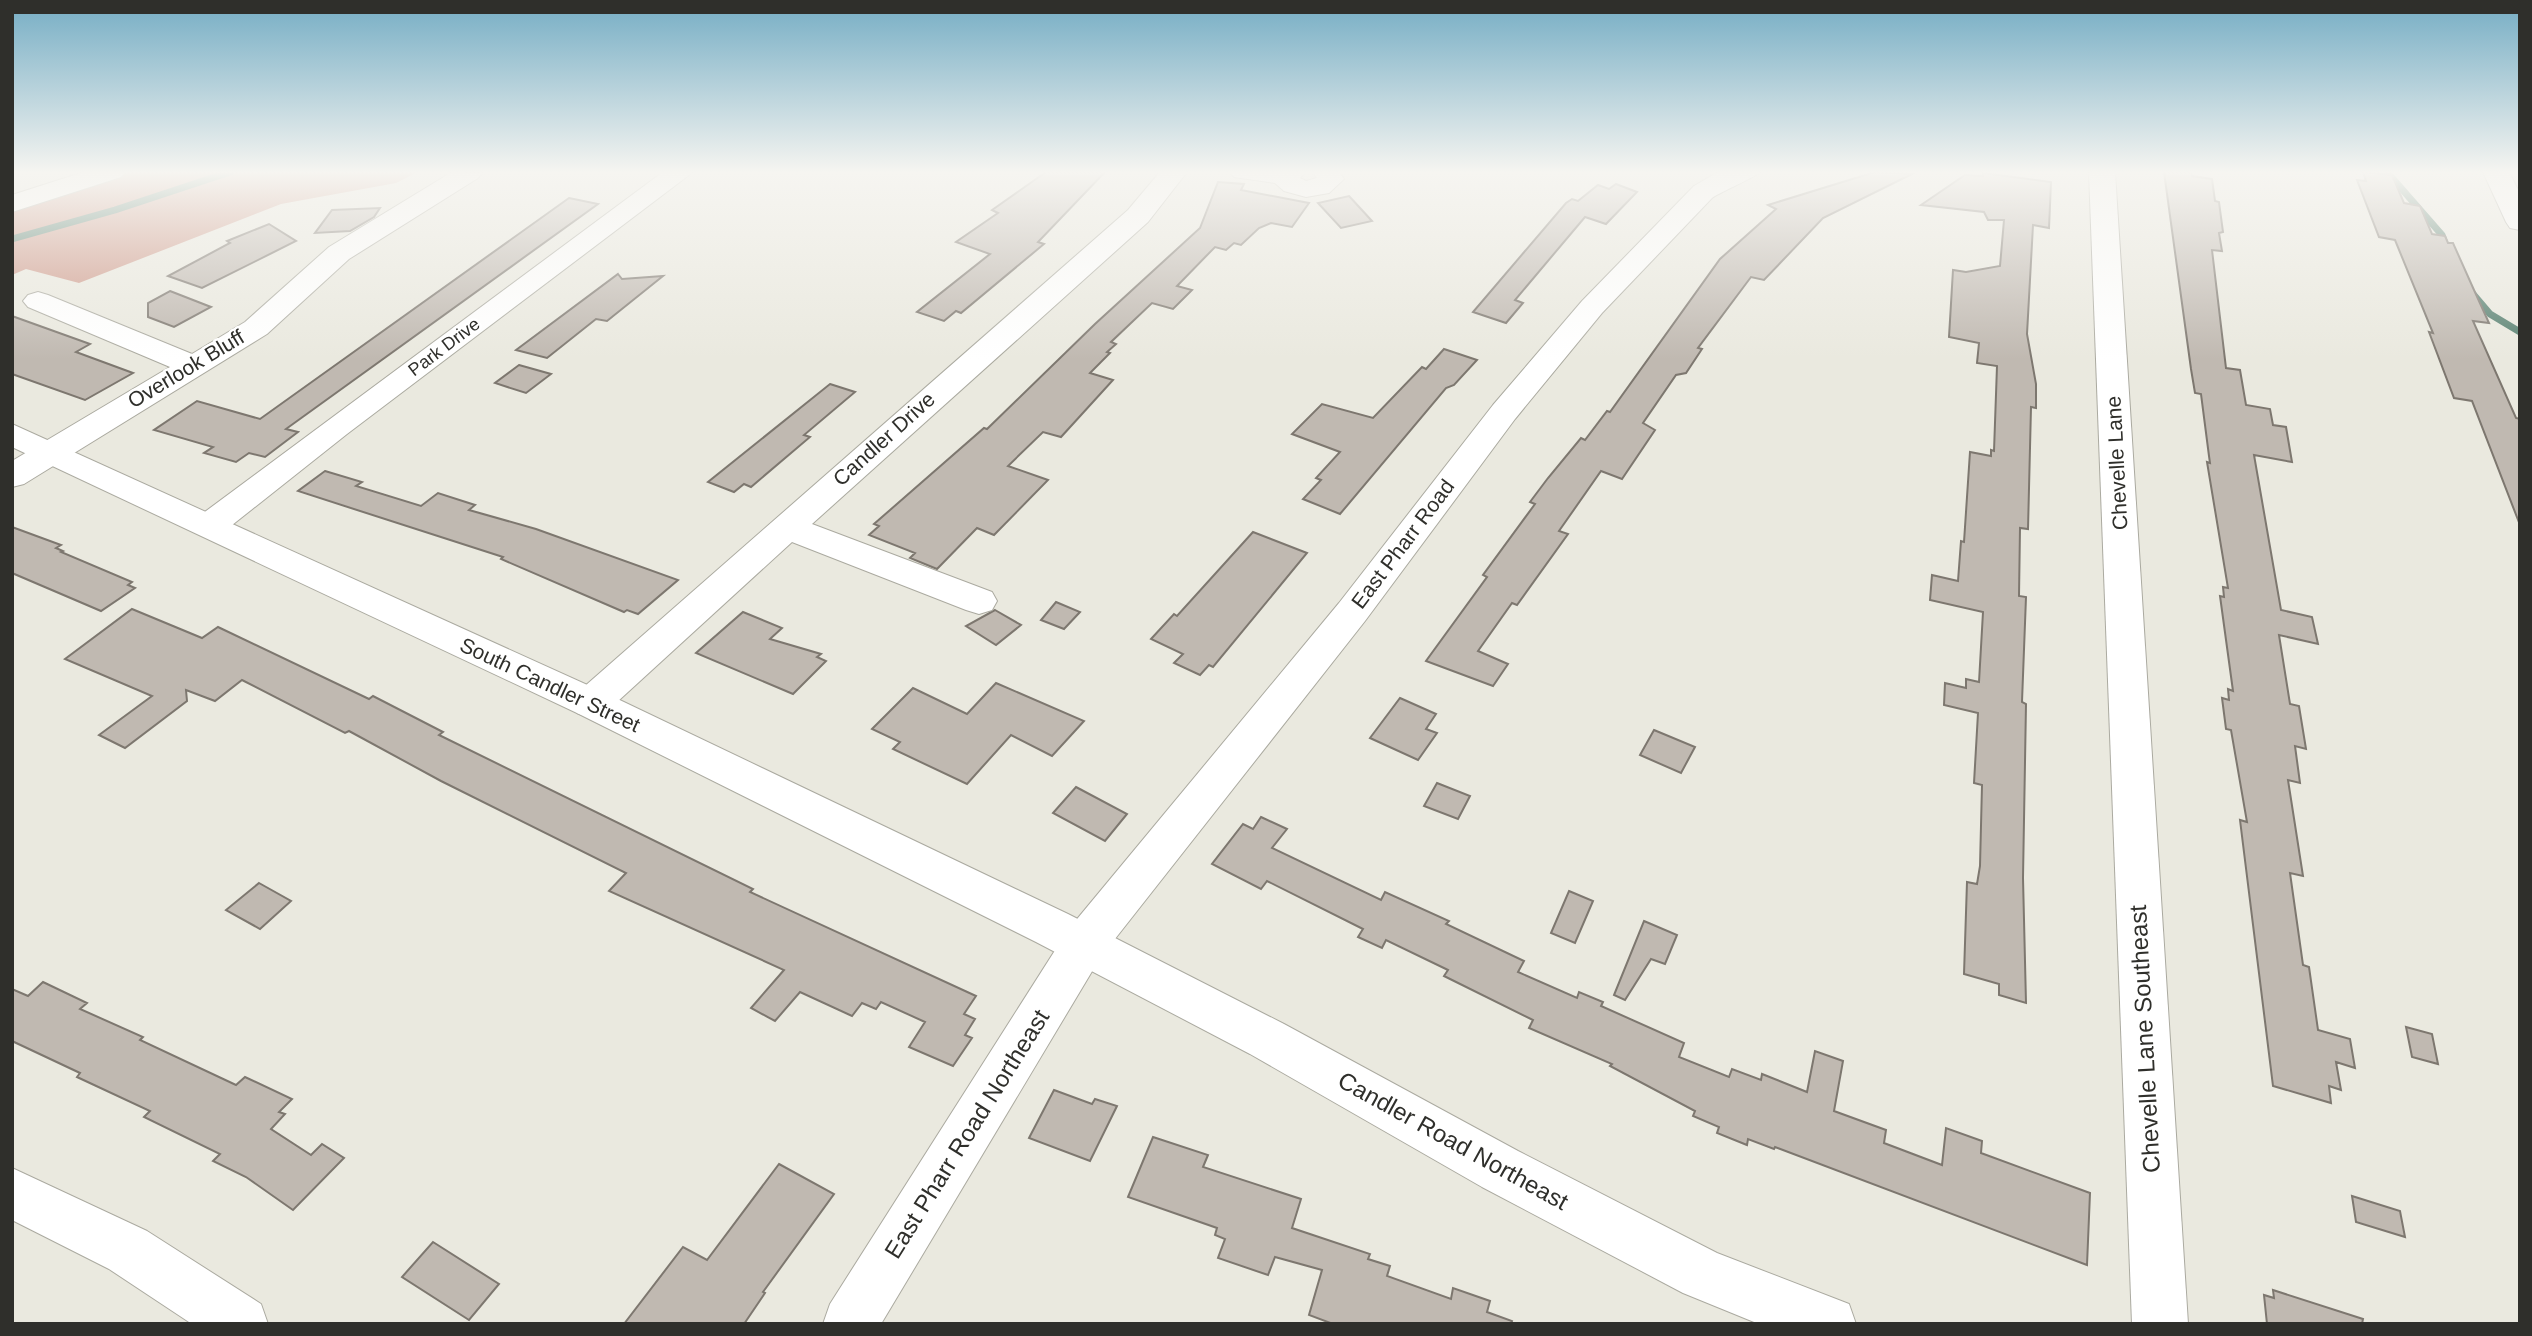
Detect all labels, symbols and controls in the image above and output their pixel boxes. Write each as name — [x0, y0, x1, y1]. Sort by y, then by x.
street label: Park Drive — [404, 314, 484, 380]
street label: Overlook Bluff — [123, 325, 248, 412]
street label: Candler Drive — [828, 387, 939, 490]
street label: Chevelle Lane — [2102, 395, 2131, 531]
street label: East Pharr Road — [1347, 475, 1459, 613]
street label: South Candler Street — [456, 633, 644, 736]
street label: Chevelle Lane Southeast — [2124, 904, 2165, 1174]
street label: East Pharr Road Northeast — [879, 1004, 1055, 1263]
street label: Candler Road Northeast — [1334, 1066, 1573, 1215]

